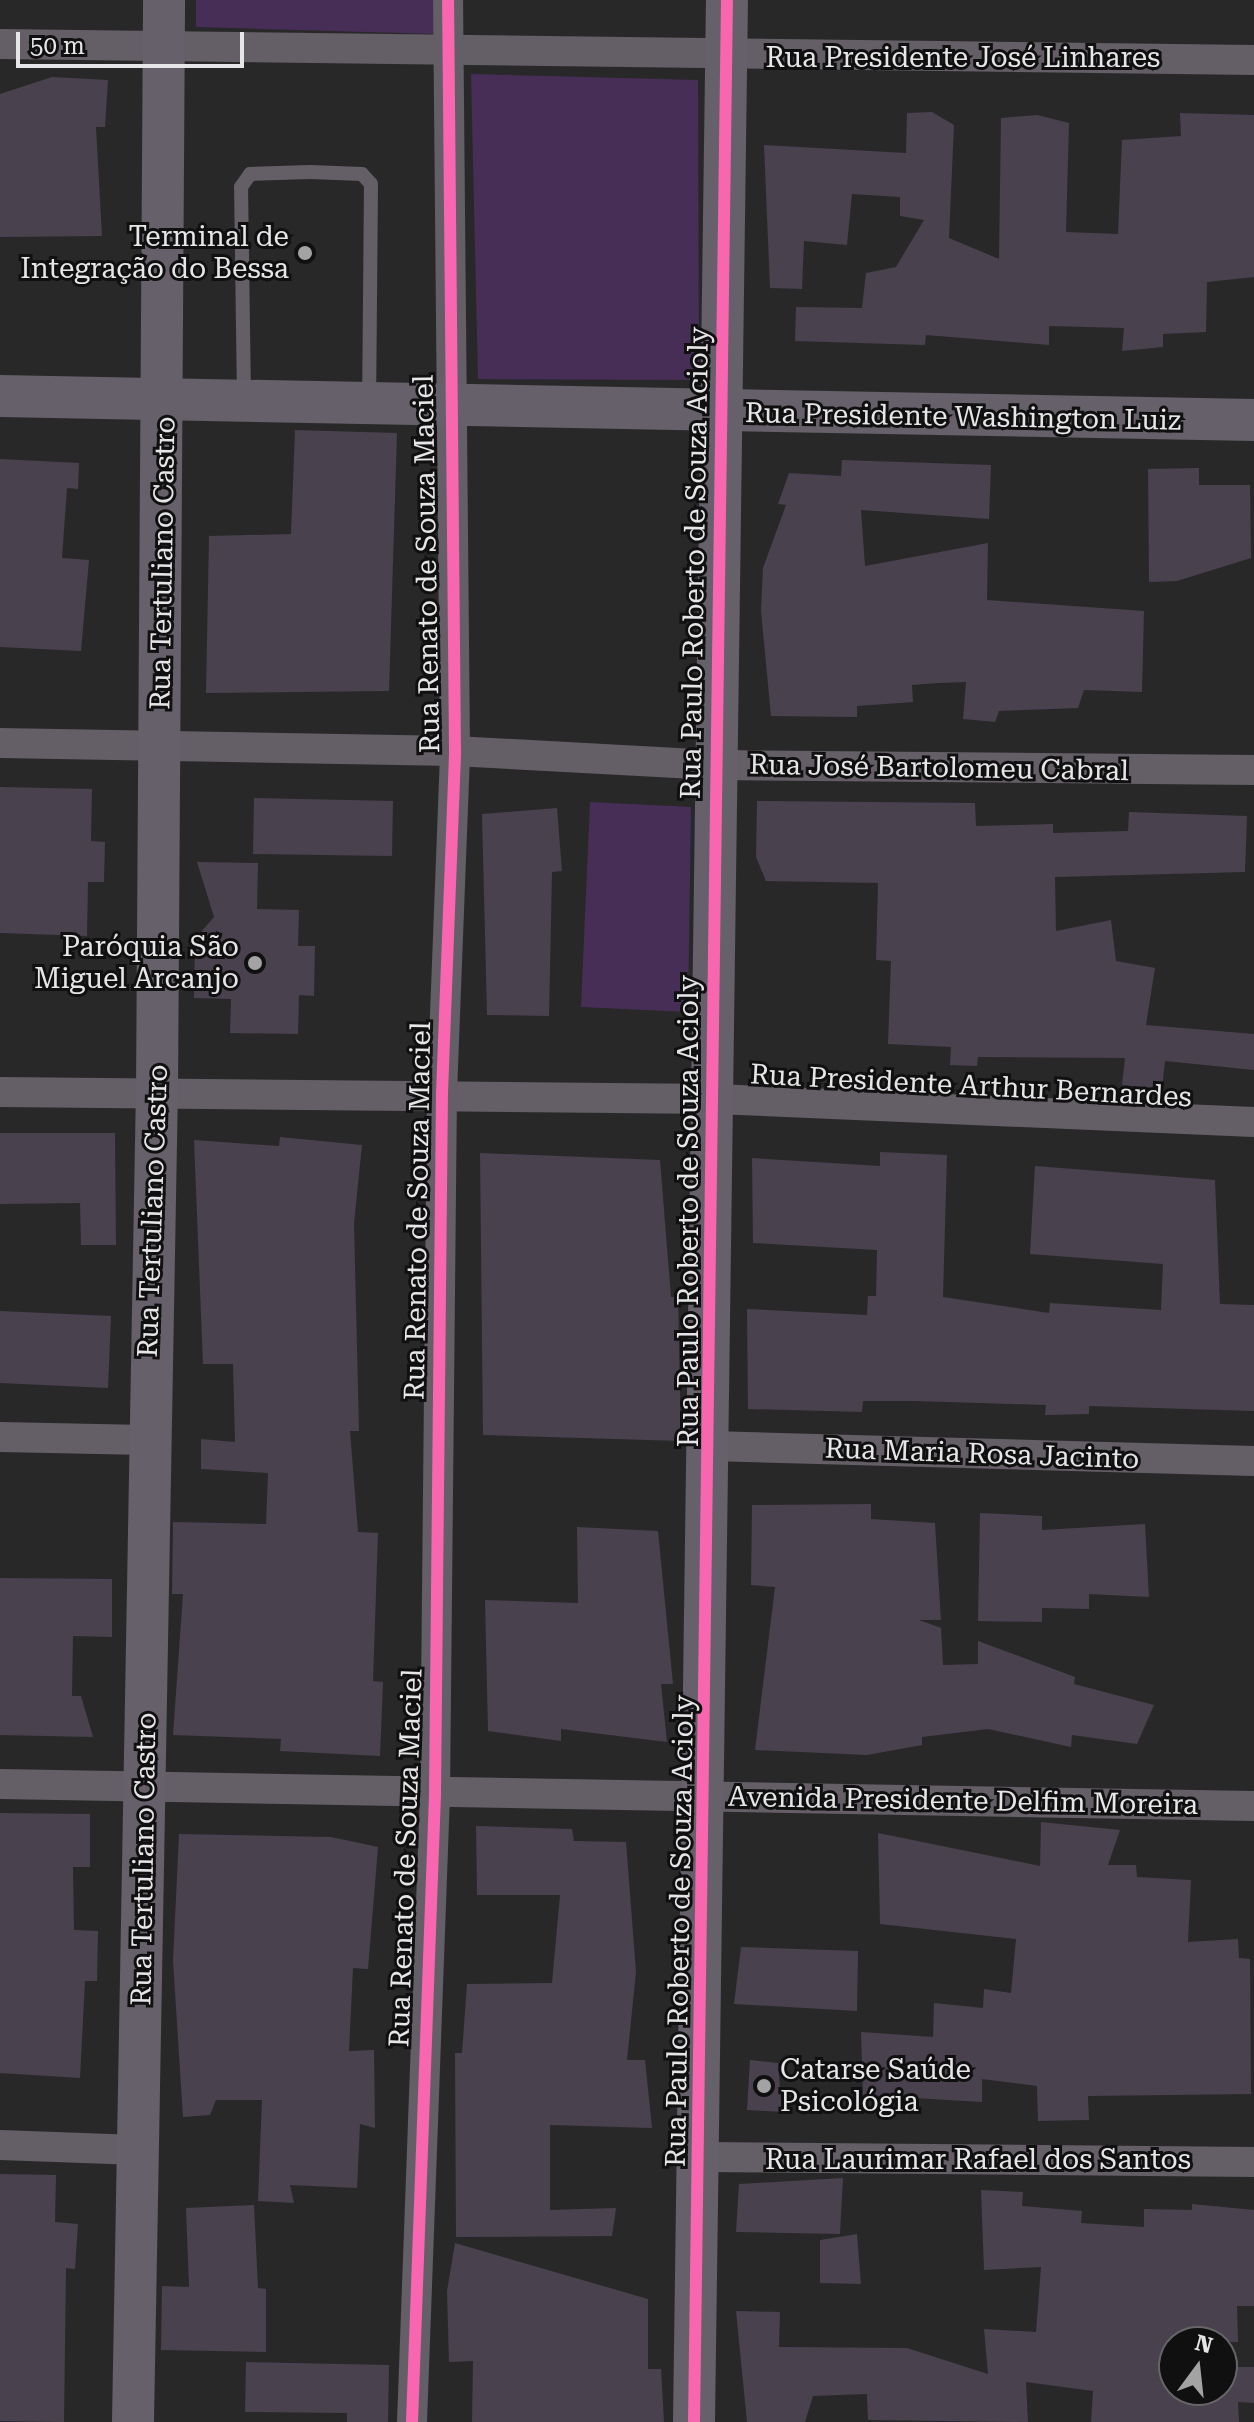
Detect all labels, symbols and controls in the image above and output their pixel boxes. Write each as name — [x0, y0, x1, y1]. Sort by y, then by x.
scale bar — [20, 16, 248, 66]
text: 50 m — [30, 32, 85, 60]
street label: Rua Presidente José Linhares — [766, 41, 1160, 75]
place label: Terminal de Integração do Bessa — [20, 220, 289, 286]
marker: Terminal de Integração do Bessa — [296, 244, 314, 262]
street label: Rua Paulo Roberto de Souza Acioly — [674, 327, 716, 799]
street label: Rua Renato de Souza Maciel — [407, 375, 447, 753]
street label: Rua Presidente Washington Luiz — [745, 396, 1181, 438]
street label: Rua Tertuliano Castro — [144, 416, 182, 710]
street label: Rua José Bartolomeu Cabral — [749, 748, 1129, 788]
place label: Paróquia São Miguel Arcanjo — [34, 930, 239, 996]
marker: Paróquia São Miguel Arcanjo — [246, 954, 264, 972]
street label: Rua Paulo Roberto de Souza Acioly — [672, 975, 706, 1447]
street label: Rua Renato de Souza Maciel — [398, 1022, 438, 1400]
street label: Rua Presidente Arthur Bernardes — [749, 1058, 1193, 1114]
street label: Rua Tertuliano Castro — [131, 1064, 175, 1358]
street label: Rua Maria Rosa Jacinto — [824, 1432, 1140, 1476]
street label: Rua Renato de Souza Maciel — [383, 1668, 429, 2048]
street label: Rua Paulo Roberto de Souza Acioly — [659, 1695, 701, 2167]
street label: Rua Tertuliano Castro — [125, 1712, 163, 2006]
street label: Avenida Presidente Delfim Moreira — [728, 1780, 1198, 1822]
place label: Catarse Saúde Psicológia — [780, 2053, 971, 2119]
marker: Catarse Saúde Psicológia — [755, 2077, 773, 2095]
street label: Rua Laurimar Rafael dos Santos — [765, 2143, 1191, 2177]
north arrow — [1158, 2326, 1238, 2406]
text: N — [1192, 2330, 1215, 2359]

